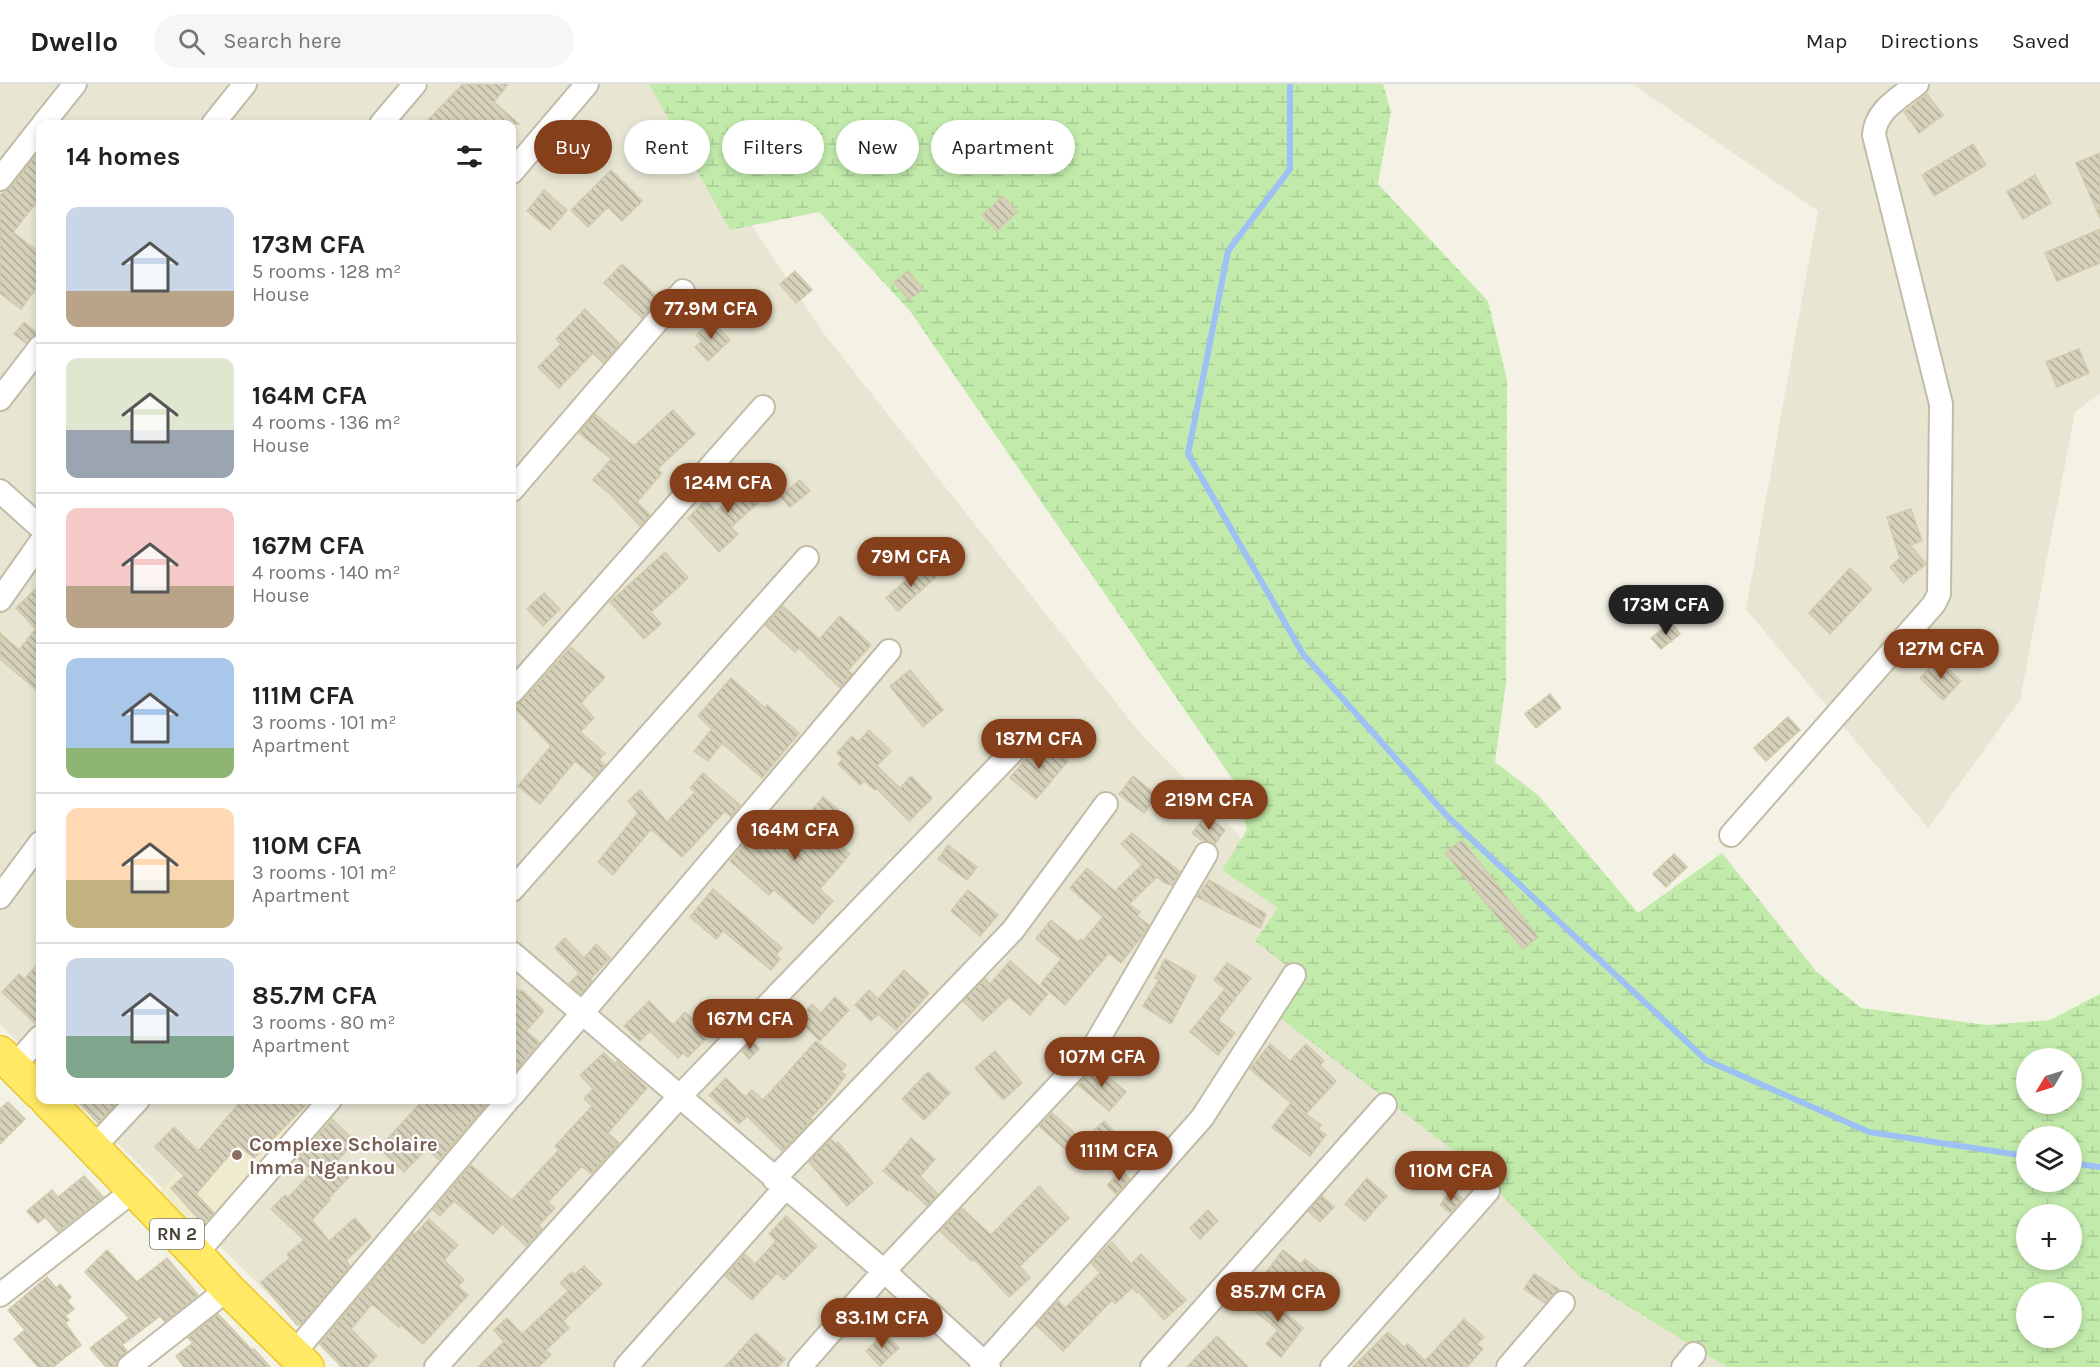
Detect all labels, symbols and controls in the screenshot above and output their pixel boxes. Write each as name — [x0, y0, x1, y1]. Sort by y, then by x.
search box — [154, 14, 574, 68]
text: Dwello — [30, 25, 118, 58]
icon: search — [175, 25, 208, 58]
text: Search here — [223, 28, 342, 54]
text: Map — [1806, 29, 1847, 53]
text: Directions — [1880, 29, 1979, 53]
text: Saved — [2012, 29, 2070, 53]
chip: Buy — [534, 120, 612, 174]
chip: Rent — [624, 120, 710, 174]
chip: Filters — [722, 120, 824, 174]
chip: New — [836, 120, 919, 174]
chip: Apartment — [931, 120, 1075, 174]
icon: filters — [453, 140, 486, 173]
text: 14 homes — [66, 141, 180, 172]
text: 173M CFA — [252, 229, 365, 260]
icon: home — [114, 231, 186, 303]
text: 5 rooms · 128 m² — [252, 260, 401, 283]
text: House — [252, 283, 309, 306]
pin: 77.9M CFA — [642, 289, 780, 340]
text: 77.9M CFA — [664, 297, 758, 320]
text: 164M CFA — [252, 380, 367, 411]
icon: home — [114, 382, 186, 454]
text: 4 rooms · 136 m² — [252, 411, 401, 434]
text: House — [252, 434, 309, 457]
pin: 124M CFA — [666, 463, 790, 514]
text: 124M CFA — [684, 471, 772, 494]
text: 167M CFA — [252, 530, 365, 561]
icon: home — [114, 532, 186, 604]
pin: 79M CFA — [856, 537, 966, 588]
text: 79M CFA — [871, 545, 951, 568]
text: 4 rooms · 140 m² — [252, 561, 400, 584]
text: House — [252, 584, 309, 607]
pin: 173M CFA — [1604, 585, 1728, 636]
text: 173M CFA — [1623, 593, 1709, 616]
pin: 127M CFA — [1879, 629, 2003, 680]
text: 127M CFA — [1898, 637, 1984, 660]
text: 111M CFA — [252, 680, 354, 711]
icon: home — [114, 682, 186, 754]
text: 3 rooms · 101 m² — [252, 711, 397, 734]
pin: 187M CFA — [977, 719, 1101, 770]
text: 187M CFA — [995, 727, 1083, 750]
text: Apartment — [252, 734, 350, 757]
pin: 219M CFA — [1147, 780, 1271, 831]
text: 219M CFA — [1165, 788, 1253, 811]
pin: 164M CFA — [733, 810, 857, 861]
text: 164M CFA — [751, 818, 839, 841]
text: 110M CFA — [252, 830, 362, 861]
icon: home — [114, 832, 186, 904]
text: 3 rooms · 101 m² — [252, 861, 397, 884]
text: Apartment — [252, 884, 350, 907]
text: 85.7M CFA — [252, 980, 377, 1011]
icon: home — [114, 982, 186, 1054]
pin: 167M CFA — [688, 999, 812, 1050]
text: 167M CFA — [707, 1007, 793, 1030]
text: 3 rooms · 80 m² — [252, 1011, 396, 1034]
text: Apartment — [252, 1034, 350, 1057]
pin: 107M CFA — [1040, 1037, 1164, 1088]
text: 107M CFA — [1058, 1045, 1146, 1068]
north arrow — [2016, 1048, 2082, 1114]
map controls — [2016, 1048, 2082, 1348]
button: layers — [2016, 1126, 2082, 1192]
pin: 111M CFA — [1057, 1131, 1181, 1182]
place label: Complexe Scholaire Imma Ngankou — [249, 1133, 438, 1179]
text: 111M CFA — [1080, 1139, 1158, 1162]
marker: Complexe Scholaire Imma Ngankou — [230, 1148, 244, 1162]
pin: 110M CFA — [1389, 1151, 1513, 1202]
text: 110M CFA — [1409, 1159, 1493, 1182]
button: + — [2016, 1204, 2082, 1270]
road number: RN 2 — [150, 1219, 204, 1249]
pin: 85.7M CFA — [1209, 1272, 1347, 1323]
text: 85.7M CFA — [1230, 1280, 1326, 1303]
button: − — [2016, 1282, 2082, 1348]
pin: 83.1M CFA — [813, 1298, 951, 1349]
text: 83.1M CFA — [835, 1306, 929, 1329]

